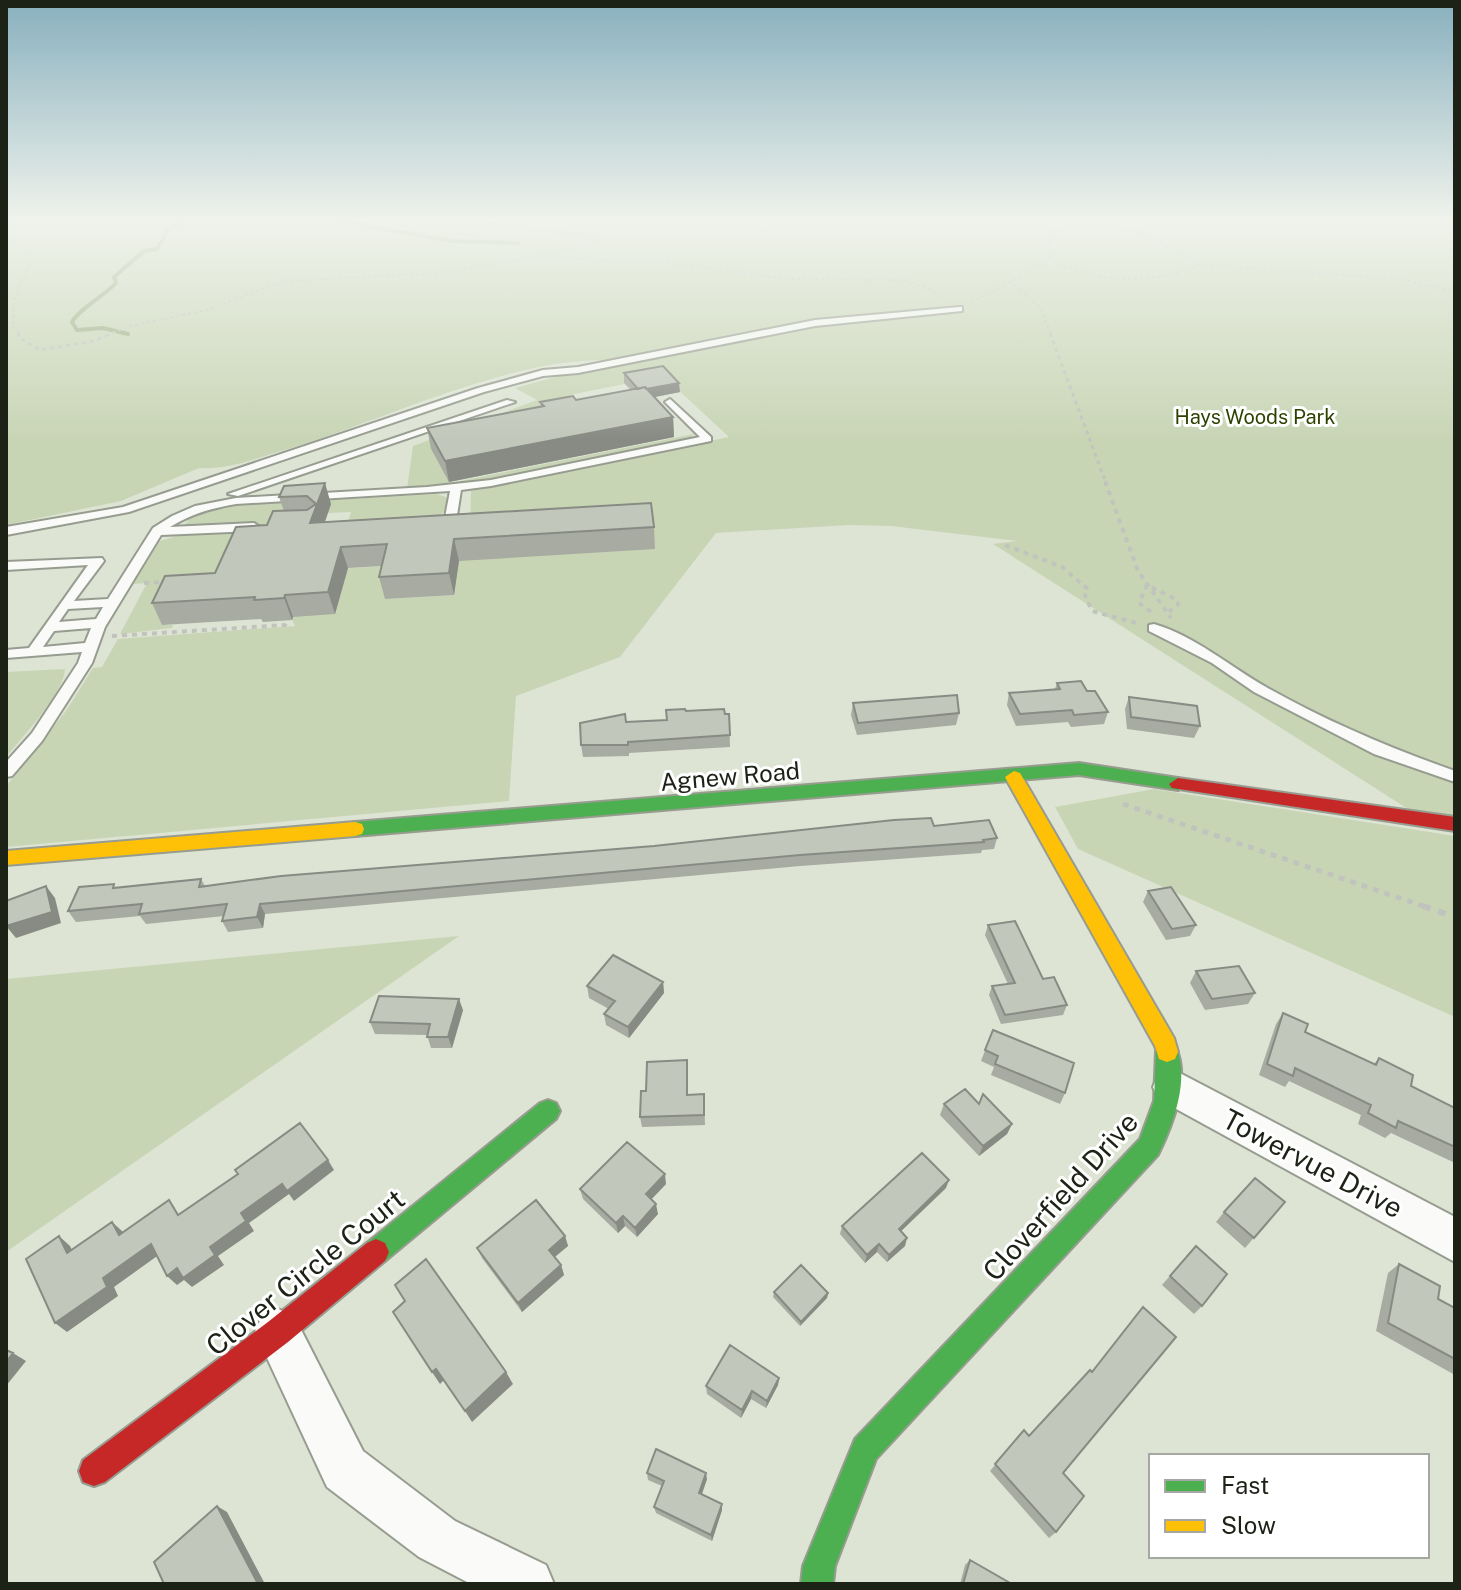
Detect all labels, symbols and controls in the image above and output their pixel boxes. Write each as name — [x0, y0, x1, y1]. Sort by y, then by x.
park label: Hays Woods Park — [1174, 405, 1336, 429]
street label: Agnew Road — [659, 756, 801, 796]
street label: Towervue Drive — [1217, 1102, 1409, 1224]
street label: Cloverfield Drive — [976, 1105, 1144, 1287]
street label: Clover Circle Court — [199, 1182, 411, 1362]
legend — [1149, 1454, 1429, 1558]
text: Fast — [1221, 1471, 1269, 1499]
text: Slow — [1221, 1511, 1276, 1539]

